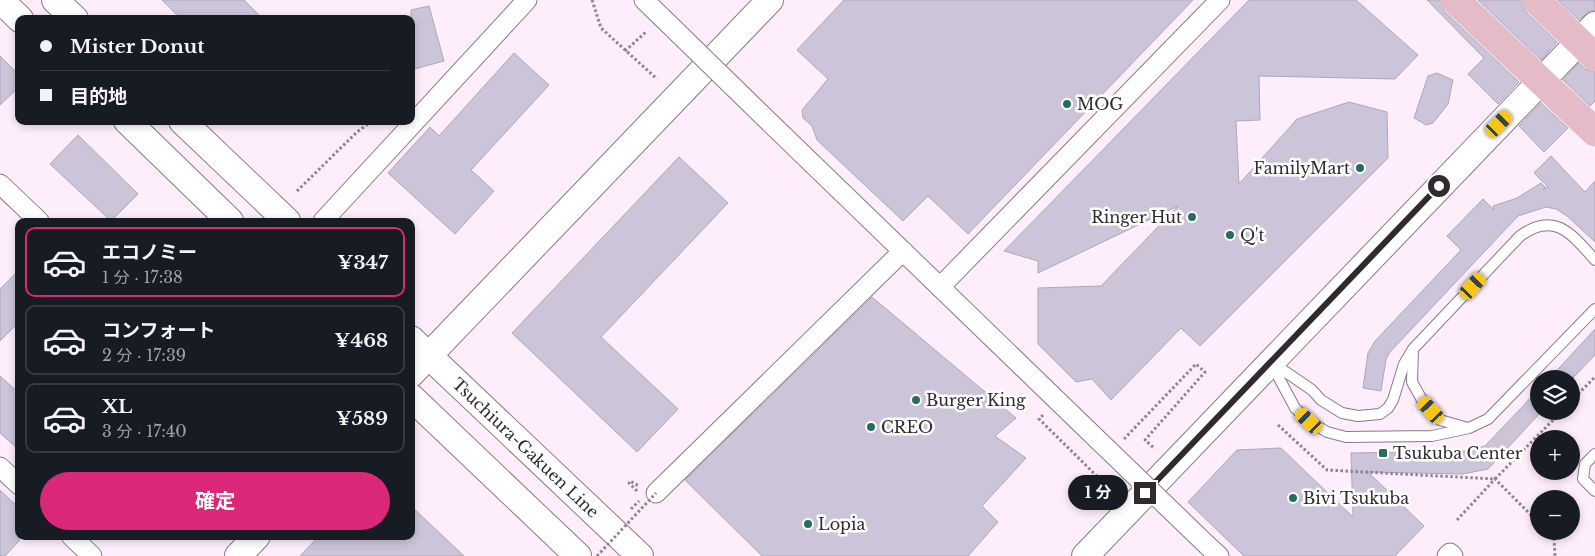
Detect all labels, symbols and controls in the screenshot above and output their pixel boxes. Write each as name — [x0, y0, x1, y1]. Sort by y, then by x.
text: Mister Donut — [70, 35, 205, 58]
text: 目的地 — [70, 85, 127, 108]
place label: MOG — [1077, 94, 1123, 114]
marker: MOG — [1061, 98, 1073, 110]
car — [1483, 108, 1514, 140]
place label: FamilyMart — [1254, 158, 1350, 178]
marker: FamilyMart — [1354, 162, 1366, 174]
route start — [1428, 175, 1450, 197]
place label: Ringer Hut — [1091, 207, 1182, 227]
marker: Ringer Hut — [1186, 211, 1198, 223]
place label: Q't — [1240, 225, 1265, 245]
marker: Q't — [1224, 229, 1236, 241]
icon: car — [42, 240, 87, 285]
text: エコノミー — [102, 241, 197, 264]
text: ¥347 — [337, 251, 388, 274]
text: 1 分 · 17:38 — [102, 267, 183, 287]
car — [1457, 270, 1488, 302]
icon: car — [42, 318, 87, 363]
text: コンフォート — [102, 319, 215, 342]
text: ¥468 — [334, 329, 388, 352]
text: 2 分 · 17:39 — [102, 345, 186, 365]
map controls — [1530, 370, 1580, 540]
button: layers — [1530, 370, 1580, 420]
street label: Tsuchiura-Gakuen Line — [448, 374, 603, 522]
place label: Burger King — [926, 390, 1026, 410]
marker: Burger King — [910, 394, 922, 406]
car — [1415, 394, 1446, 426]
text: XL — [102, 395, 132, 418]
icon: car — [42, 396, 87, 441]
car — [1292, 405, 1325, 437]
text: ¥589 — [336, 407, 388, 430]
place label: CREO — [881, 417, 933, 437]
text: 3 分 · 17:40 — [102, 421, 187, 441]
marker: CREO — [865, 421, 877, 433]
button: + — [1530, 430, 1580, 480]
place label: Tsukuba Center — [1393, 443, 1523, 463]
marker: Tsukuba Center — [1377, 447, 1389, 459]
button: 確定 — [40, 472, 390, 530]
callout: 1 分 — [1068, 476, 1128, 510]
text: 1 分 — [1084, 482, 1112, 502]
route end — [1134, 482, 1156, 504]
place label: Bivi Tsukuba — [1303, 488, 1409, 508]
button: − — [1530, 490, 1580, 540]
marker: Bivi Tsukuba — [1287, 492, 1299, 504]
place label: Lopia — [818, 514, 865, 534]
marker: Lopia — [802, 518, 814, 530]

